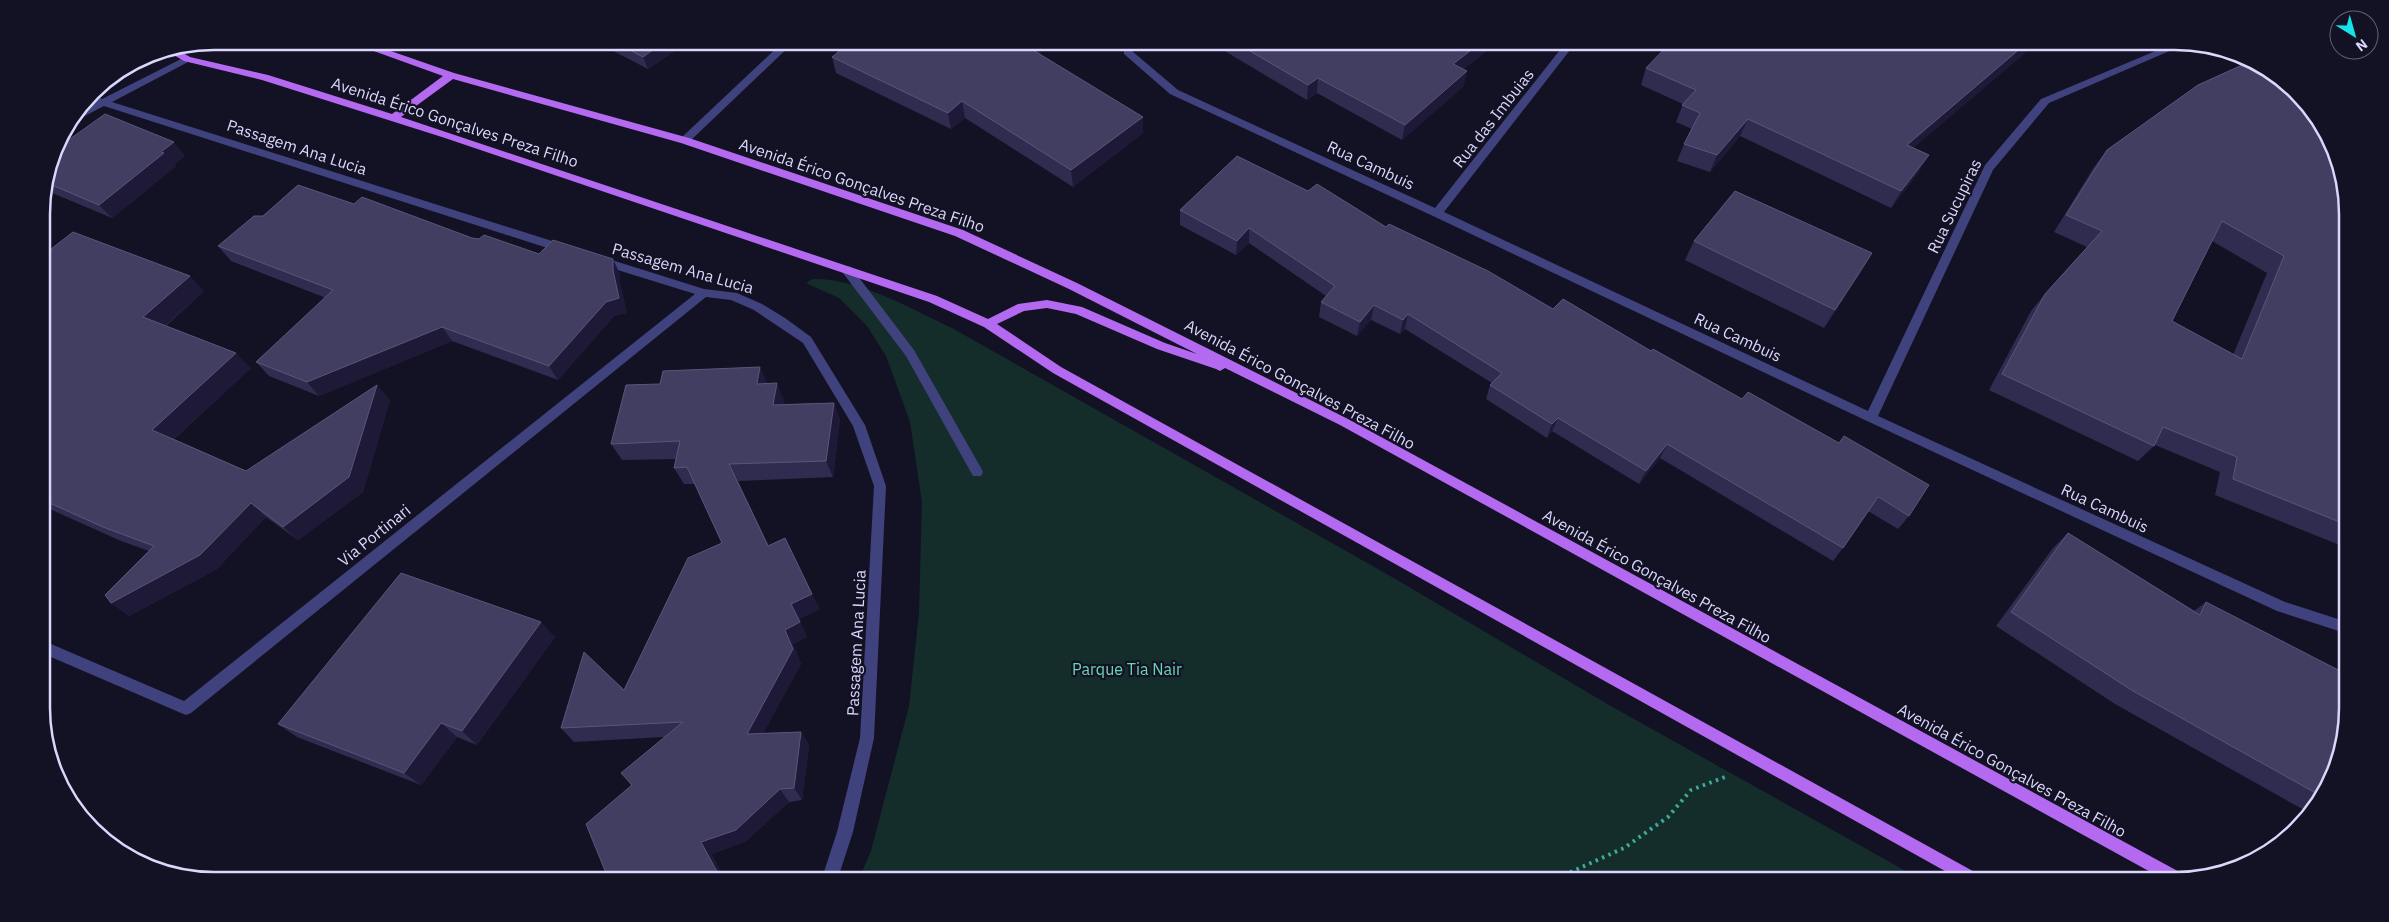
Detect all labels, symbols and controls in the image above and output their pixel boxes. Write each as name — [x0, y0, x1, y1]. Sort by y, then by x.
north arrow — [2329, 10, 2379, 60]
text: N — [2352, 35, 2371, 56]
street label: Rua das Imbuias — [1448, 65, 1538, 171]
street label: Avenida Érico Gonçalves Preza Filho — [329, 72, 581, 171]
street label: Passagem Ana Lucia — [224, 115, 370, 179]
street label: Avenida Érico Gonçalves Preza Filho — [737, 133, 988, 236]
street label: Rua Cambuis — [1324, 136, 1418, 194]
street label: Rua Sucupiras — [1923, 156, 1985, 256]
street label: Passagem Ana Lucia — [610, 238, 756, 298]
street label: Rua Cambuis — [1691, 308, 1785, 366]
street label: Avenida Érico Gonçalves Preza Filho — [1181, 314, 1419, 453]
street label: Rua Cambuis — [2058, 479, 2152, 537]
street label: Via Portinari — [334, 500, 414, 570]
street label: Avenida Érico Gonçalves Preza Filho — [1539, 504, 1775, 647]
street label: Passagem Ana Lucia — [842, 569, 870, 717]
park label: Parque Tia Nair — [1072, 659, 1182, 679]
street label: Avenida Érico Gonçalves Preza Filho — [1894, 698, 2130, 841]

